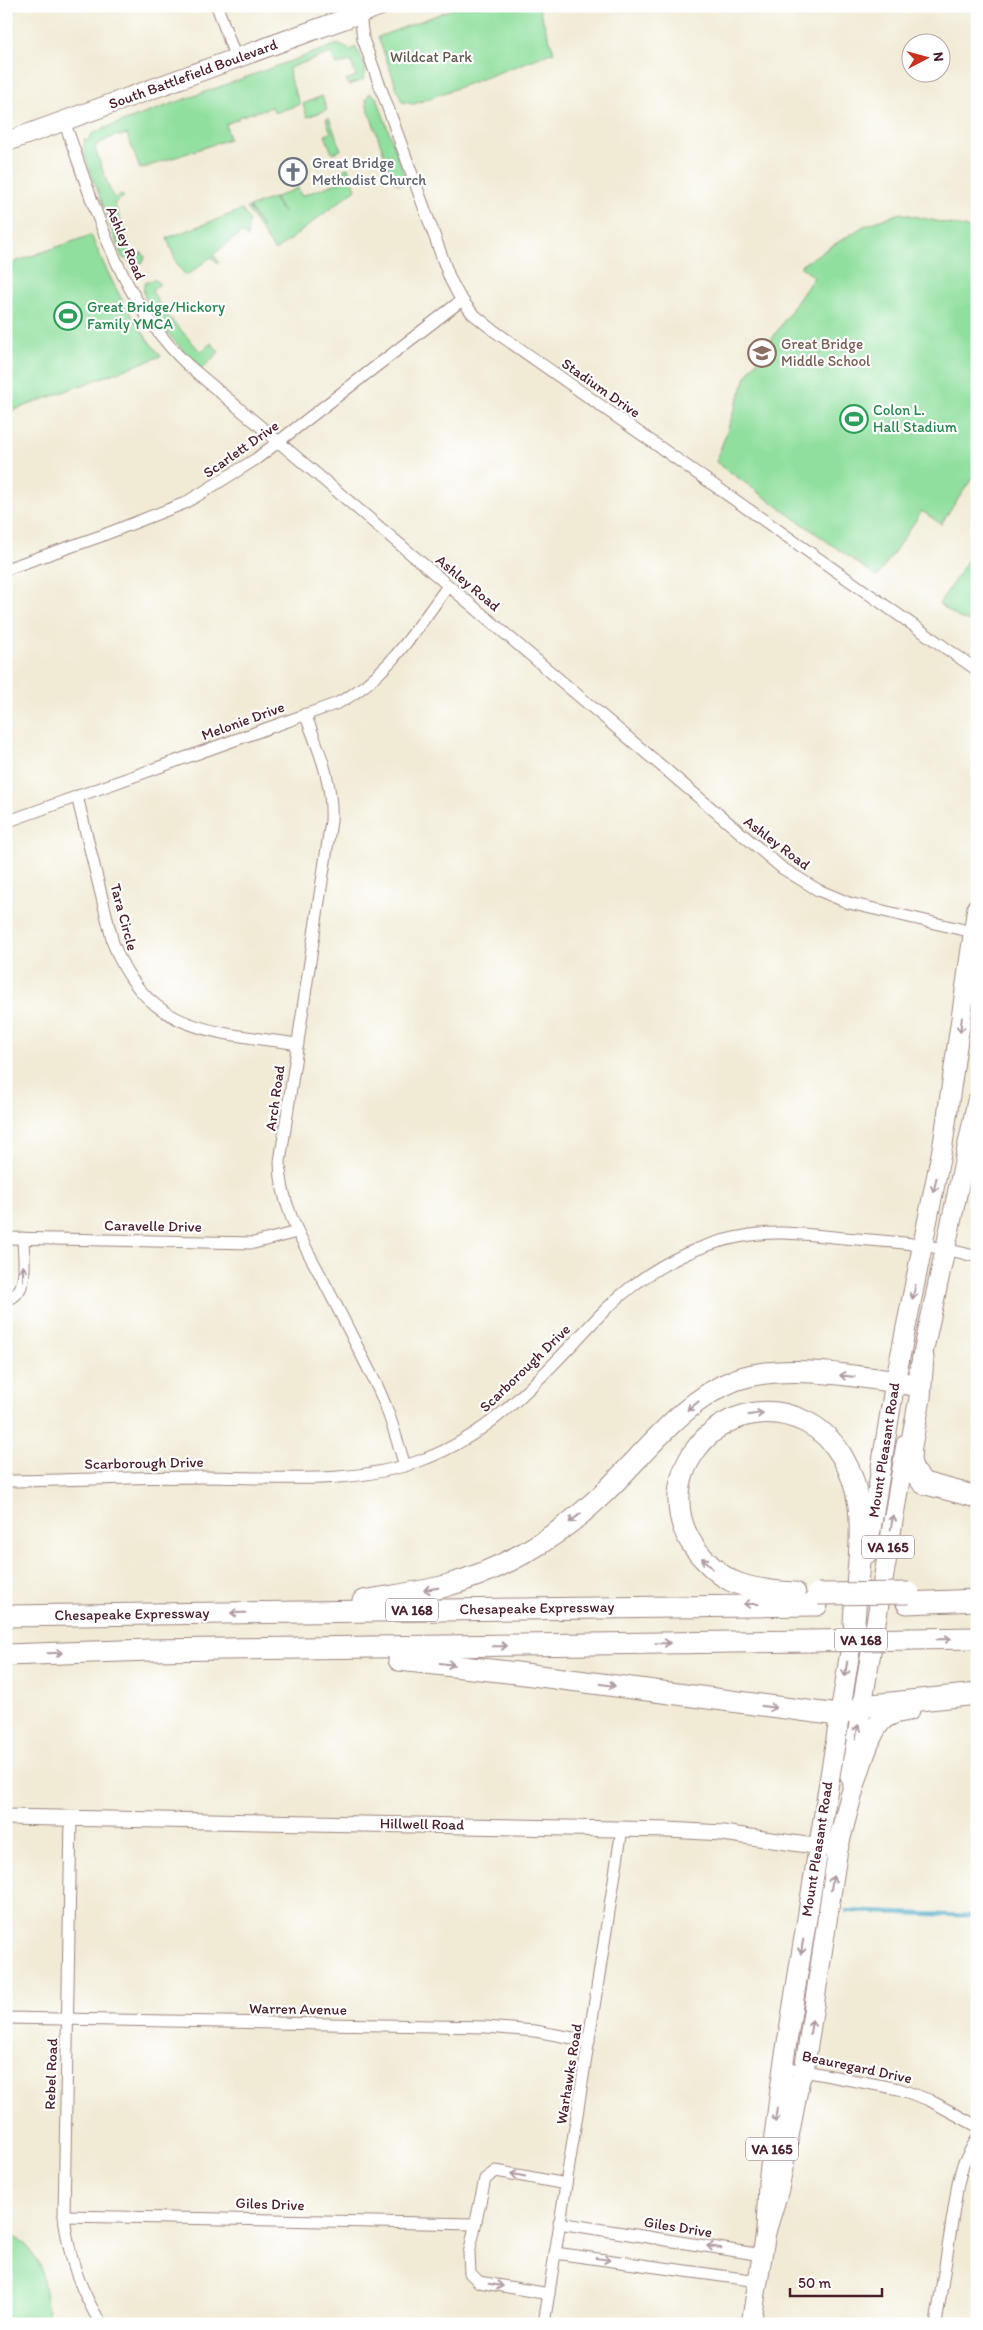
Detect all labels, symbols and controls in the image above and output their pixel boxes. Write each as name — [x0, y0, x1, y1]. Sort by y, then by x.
north arrow — [900, 32, 950, 82]
street label: South Battlefield Boulevard — [106, 35, 280, 113]
park label: Wildcat Park — [390, 48, 472, 66]
text: N — [929, 51, 947, 62]
place label: Great Bridge Methodist Church — [312, 154, 426, 189]
church icon: Great Bridge Methodist Church — [278, 157, 308, 187]
street label: Ashley Road — [102, 203, 150, 283]
place label: Great Bridge/Hickory Family YMCA — [87, 298, 225, 333]
sports icon: Great Bridge/Hickory Family YMCA — [53, 301, 83, 331]
place label: Great Bridge Middle School — [781, 335, 871, 370]
school or university icon: Great Bridge Middle School — [747, 338, 777, 368]
street label: Stadium Drive — [558, 354, 644, 422]
place label: Colon L. Hall Stadium — [873, 401, 957, 436]
sports icon: Colon L. Hall Stadium — [839, 404, 869, 434]
street label: Scarlett Drive — [200, 416, 282, 482]
street label: Ashley Road — [432, 551, 504, 615]
street label: Melonie Drive — [199, 698, 287, 744]
street label: Ashley Road — [740, 812, 814, 874]
street label: Tara Circle — [106, 881, 142, 953]
one-way arrow — [956, 1016, 966, 1032]
street label: Arch Road — [261, 1063, 289, 1132]
one-way arrow — [930, 1177, 940, 1193]
street label: Caravelle Drive — [104, 1216, 202, 1236]
one-way arrow — [18, 1266, 28, 1282]
one-way arrow — [909, 1283, 918, 1299]
street label: Scarborough Drive — [476, 1320, 574, 1416]
one-way arrow — [839, 1371, 855, 1381]
street label: Mount Pleasant Road — [864, 1380, 904, 1519]
one-way arrow — [687, 1400, 700, 1411]
one-way arrow — [747, 1409, 763, 1419]
street label: Scarborough Drive — [84, 1453, 204, 1473]
one-way arrow — [569, 1512, 582, 1523]
one-way arrow — [888, 1514, 898, 1530]
road number: VA 165 — [862, 1535, 914, 1558]
one-way arrow — [701, 1556, 713, 1569]
one-way arrow — [423, 1584, 439, 1594]
road number: VA 168 — [386, 1598, 438, 1622]
street label: Chesapeake Expressway — [459, 1598, 615, 1618]
one-way arrow — [743, 1600, 759, 1609]
street label: Chesapeake Expressway — [54, 1604, 210, 1624]
one-way arrow — [230, 1608, 246, 1618]
road number: VA 168 — [835, 1628, 887, 1652]
one-way arrow — [936, 1634, 952, 1644]
one-way arrow — [654, 1638, 671, 1648]
one-way arrow — [492, 1641, 508, 1650]
one-way arrow — [46, 1648, 63, 1658]
one-way arrow — [439, 1659, 455, 1669]
one-way arrow — [841, 1661, 851, 1677]
one-way arrow — [600, 1681, 616, 1691]
one-way arrow — [761, 1702, 777, 1712]
one-way arrow — [852, 1725, 862, 1741]
street label: Mount Pleasant Road — [797, 1779, 837, 1918]
street label: Hillwell Road — [380, 1814, 464, 1834]
one-way arrow — [827, 1876, 837, 1892]
one-way arrow — [797, 1939, 807, 1955]
street label: Warren Avenue — [249, 1999, 347, 2019]
one-way arrow — [807, 2020, 817, 2036]
street label: Warhawks Road — [552, 2022, 586, 2126]
street label: Rebel Road — [41, 2038, 61, 2110]
street label: Beauregard Drive — [800, 2047, 914, 2087]
one-way arrow — [771, 2107, 781, 2123]
road number: VA 165 — [746, 2138, 798, 2160]
one-way arrow — [511, 2170, 527, 2179]
street label: Giles Drive — [235, 2194, 305, 2214]
street label: Giles Drive — [643, 2213, 713, 2241]
one-way arrow — [706, 2242, 722, 2252]
one-way arrow — [595, 2255, 611, 2265]
scale bar — [790, 2265, 883, 2297]
text: 50 m — [798, 2274, 831, 2292]
one-way arrow — [488, 2280, 504, 2290]

